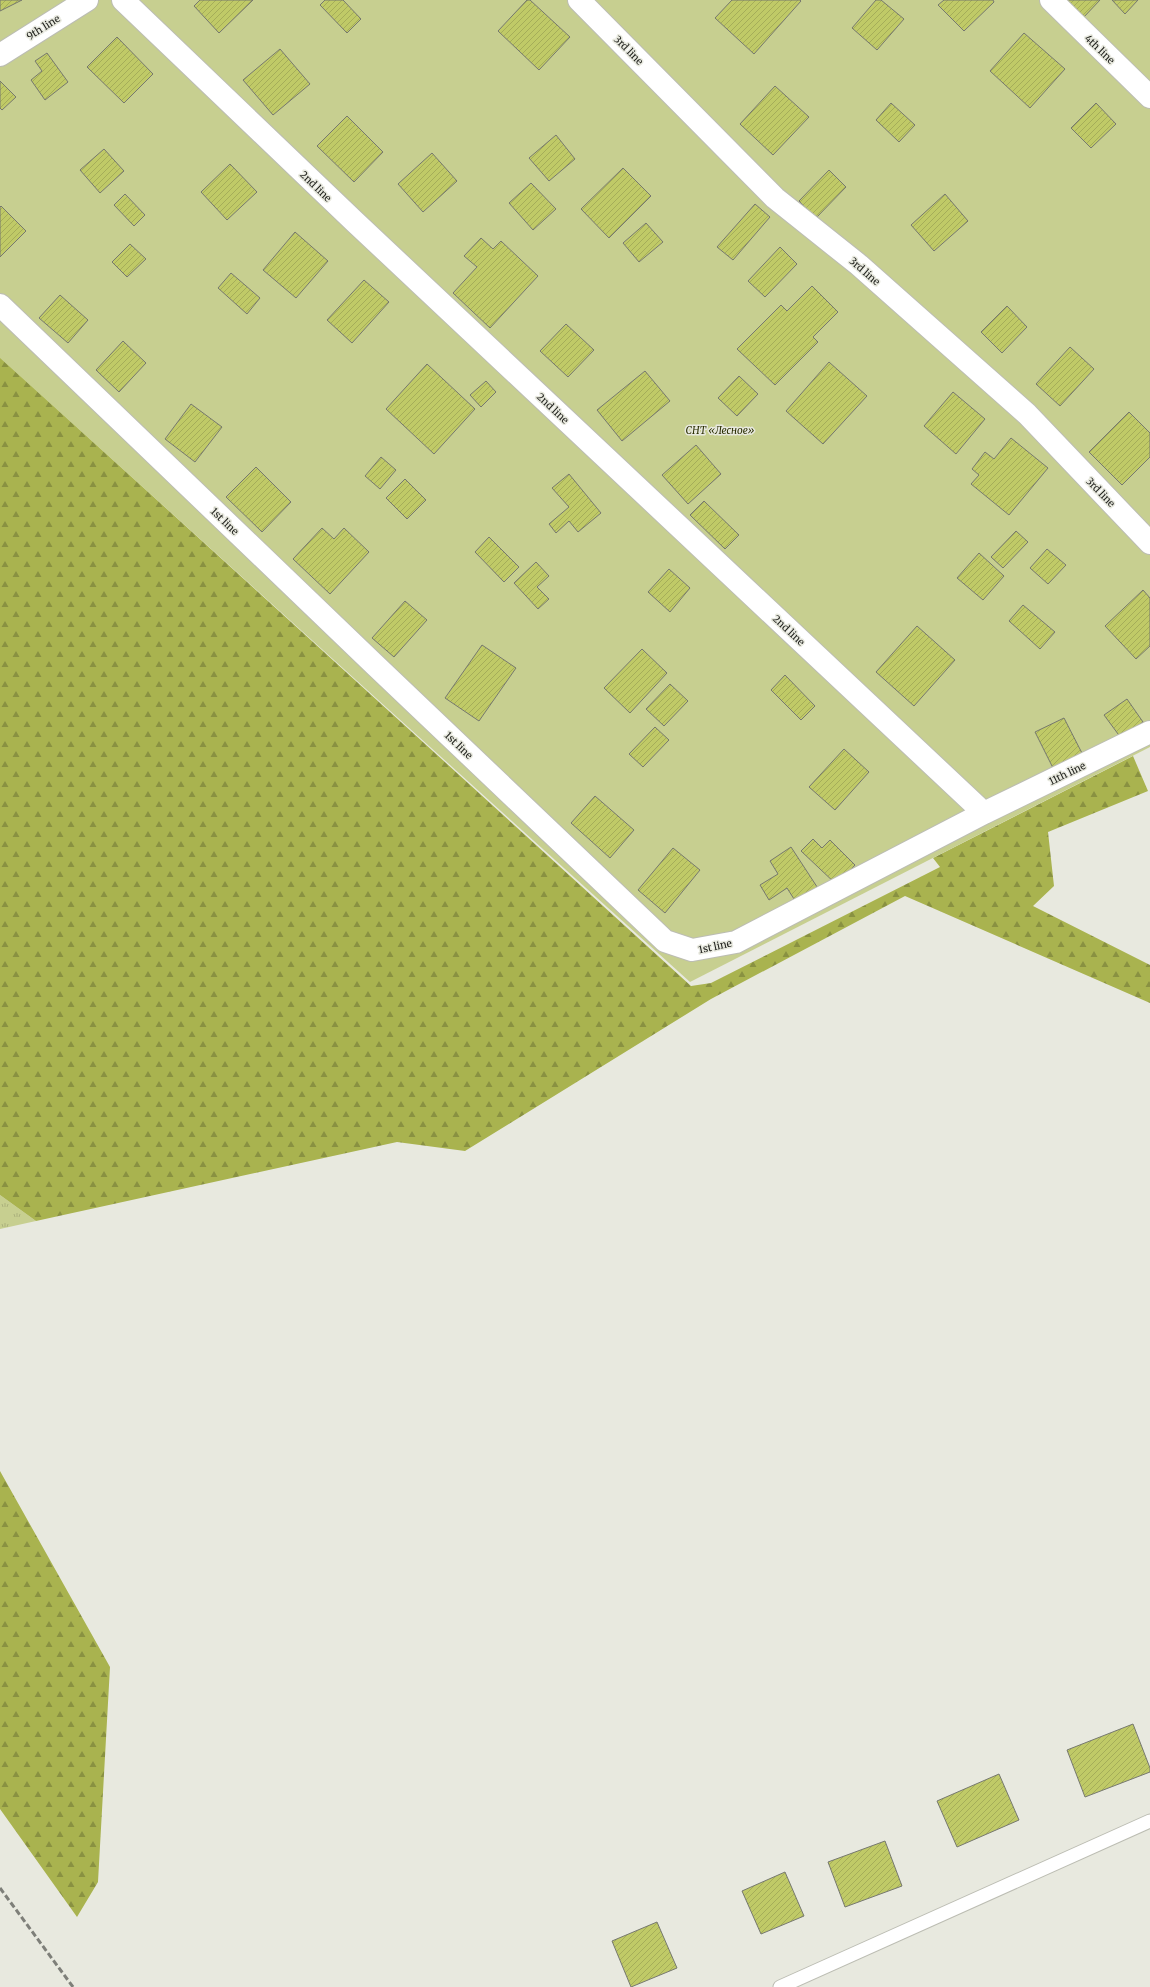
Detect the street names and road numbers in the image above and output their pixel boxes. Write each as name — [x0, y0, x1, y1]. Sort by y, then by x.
street label: 9th line — [24, 12, 62, 43]
street label: 4th line — [1082, 32, 1117, 67]
street label: 3rd line — [611, 33, 646, 68]
street label: 2nd line — [297, 168, 334, 205]
street label: 3rd line — [847, 255, 883, 288]
street label: 2nd line — [534, 390, 571, 426]
street label: 3rd line — [1083, 475, 1118, 510]
street label: 1st line — [208, 505, 241, 538]
street label: 2nd line — [770, 612, 807, 648]
street label: 1st line — [442, 729, 475, 762]
street label: 11th line — [1047, 759, 1088, 788]
street label: 1st line — [697, 937, 733, 956]

